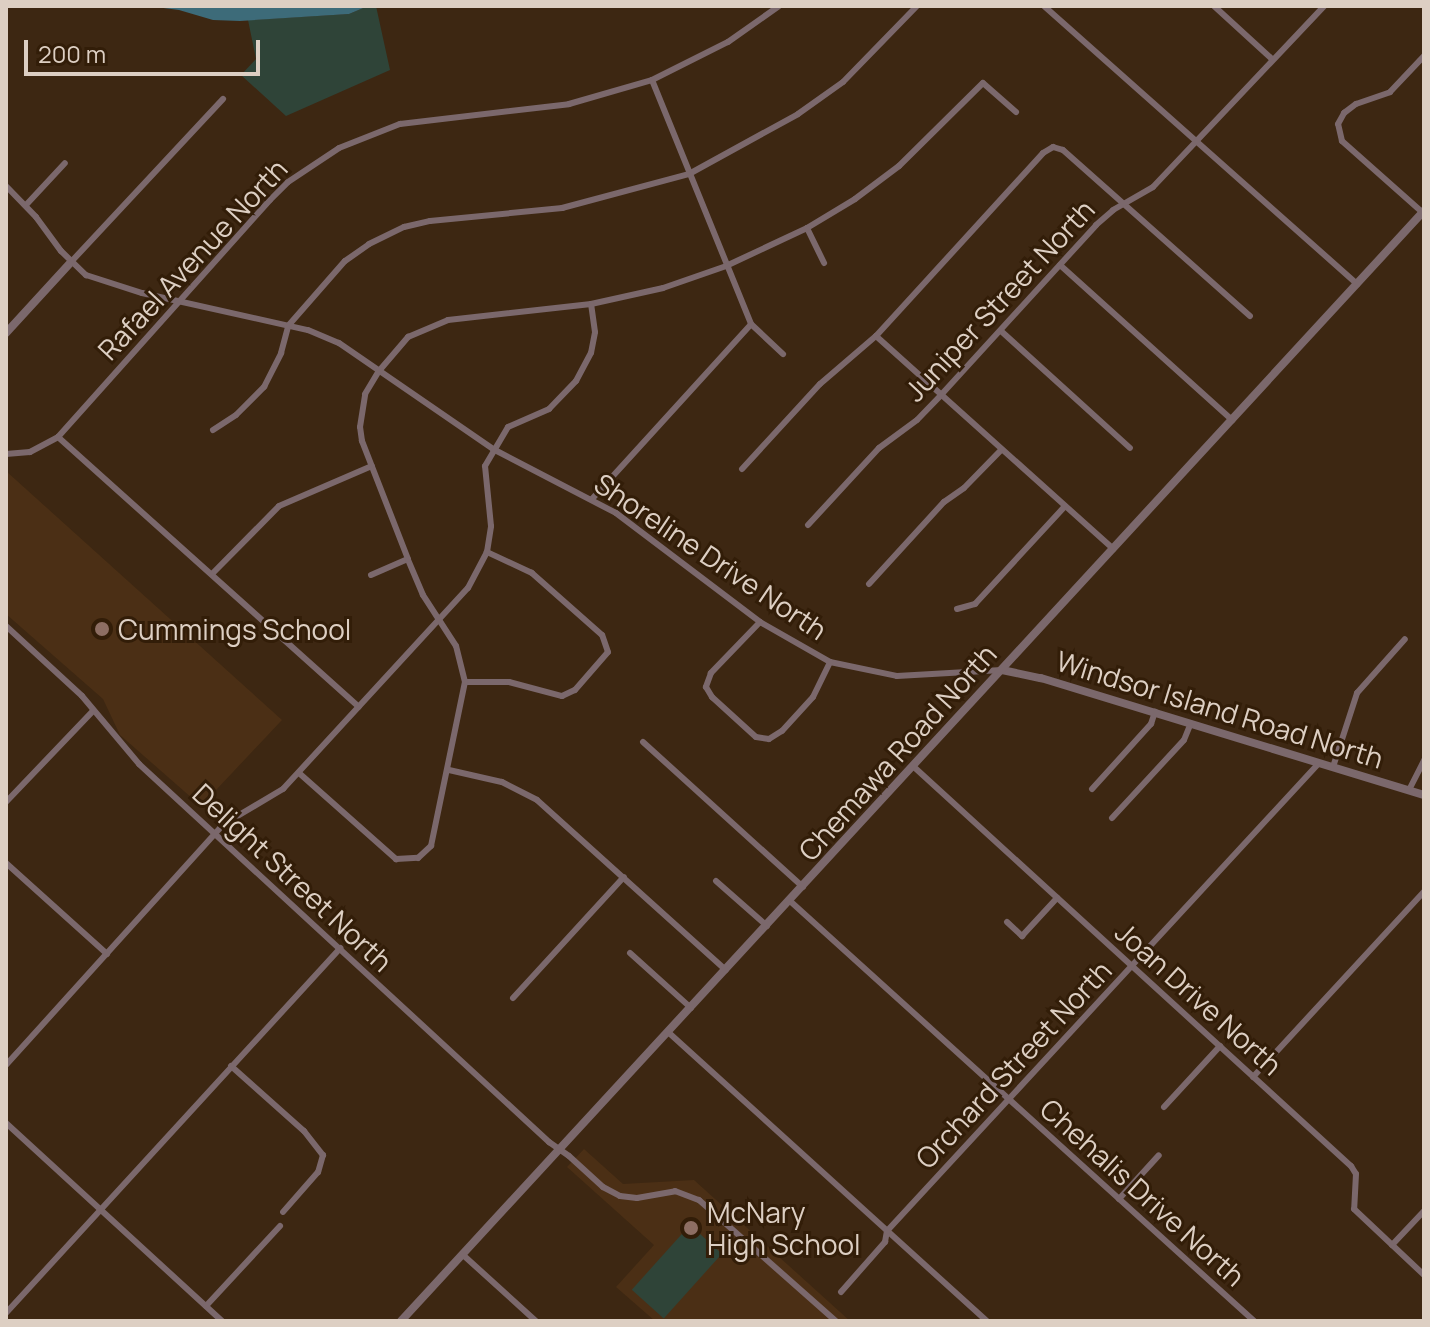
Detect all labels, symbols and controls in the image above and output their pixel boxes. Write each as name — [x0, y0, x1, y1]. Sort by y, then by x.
scale bar — [28, 24, 264, 74]
text: 200 m — [38, 37, 106, 70]
street label: Rafael Avenue North — [90, 152, 294, 366]
street label: Juniper Street North — [897, 192, 1101, 408]
street label: Shoreline Drive North — [588, 466, 834, 646]
place label: Cummings School — [118, 612, 351, 646]
marker: Cummings School — [93, 620, 111, 638]
street label: Chemawa Road North — [791, 637, 1003, 867]
street label: Windsor Island Road North — [1053, 643, 1387, 775]
street label: Delight Street North — [187, 776, 399, 978]
street label: Joan Drive North — [1109, 915, 1289, 1081]
street label: Orchard Street North — [908, 953, 1118, 1175]
street label: Chehalis Drive North — [1034, 1091, 1252, 1293]
place label: McNary High School — [707, 1195, 861, 1261]
marker: McNary High School — [682, 1219, 700, 1237]

